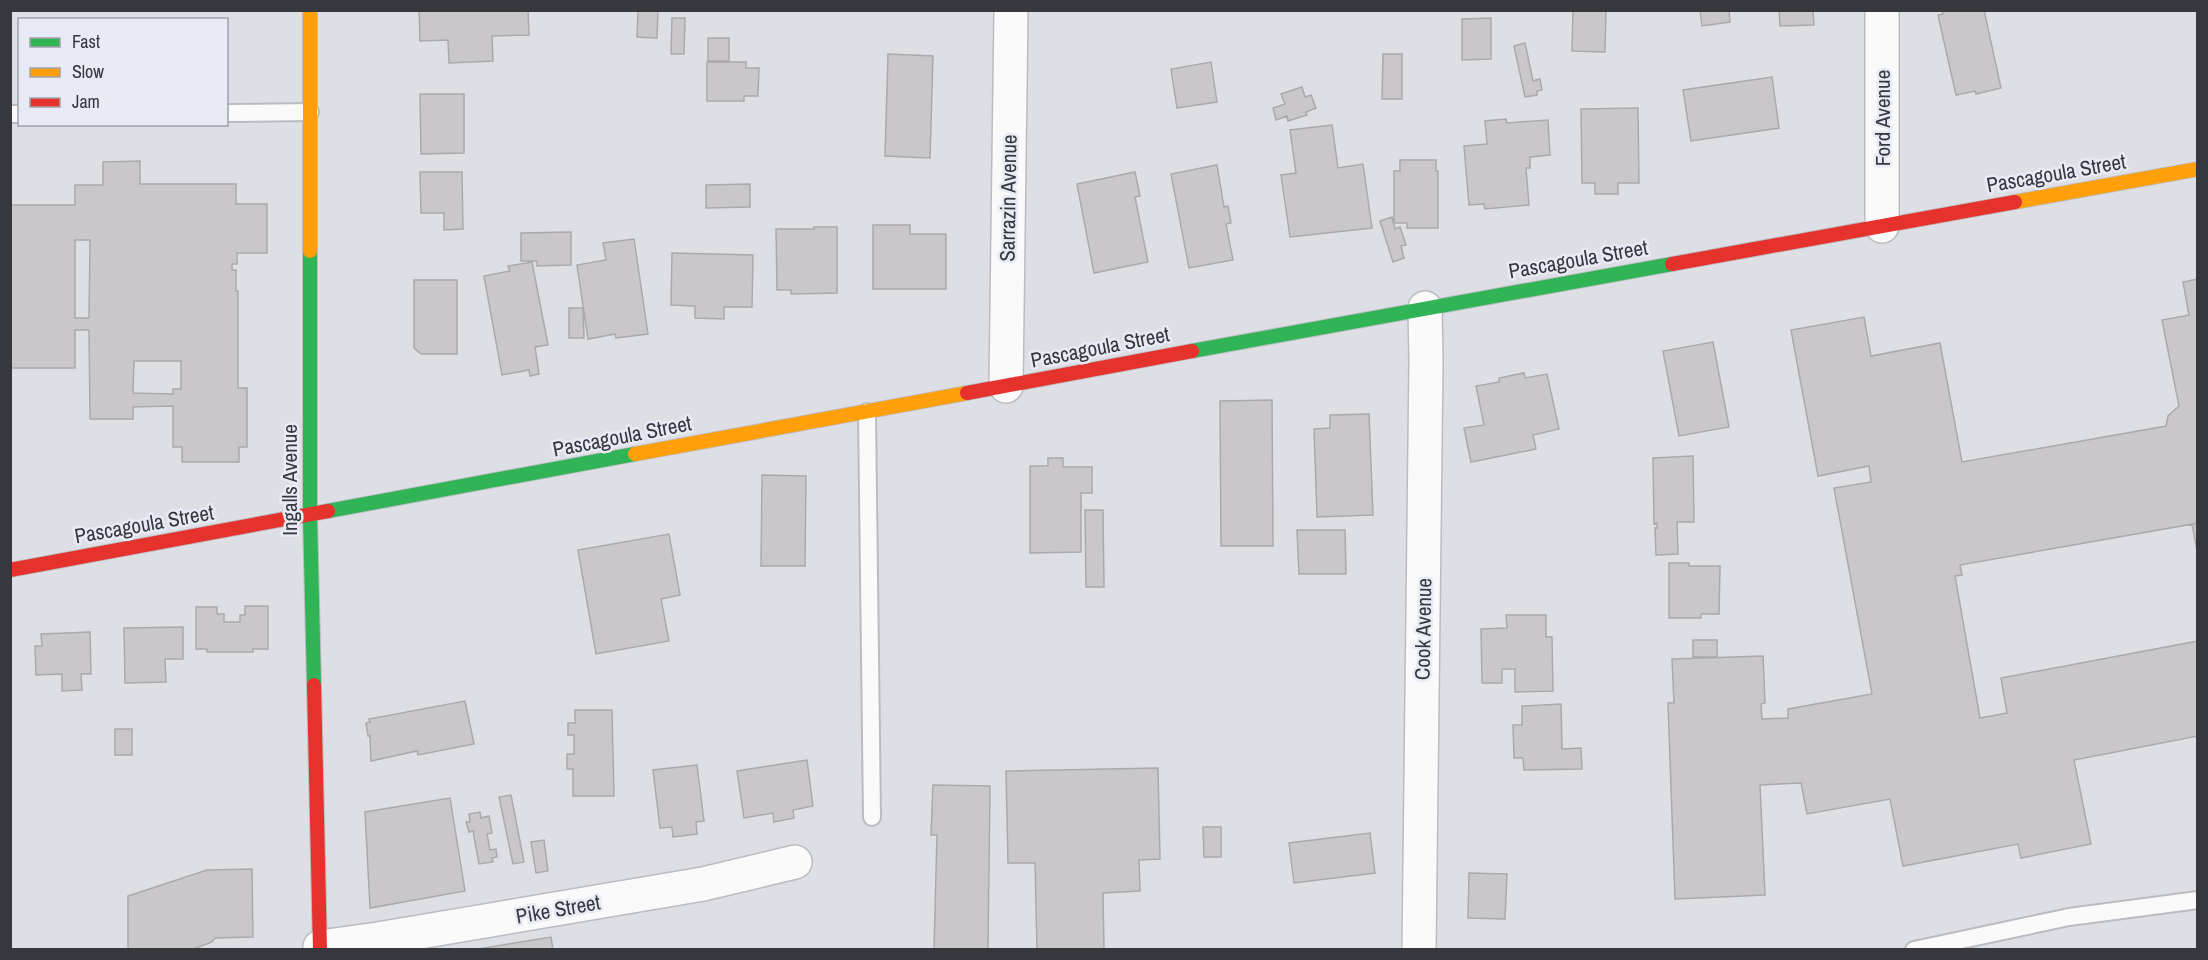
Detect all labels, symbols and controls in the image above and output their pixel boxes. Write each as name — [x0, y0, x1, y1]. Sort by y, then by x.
legend — [18, 18, 228, 126]
text: Fast — [72, 29, 100, 54]
text: Slow — [72, 59, 104, 84]
street label: Ford Avenue — [1868, 70, 1897, 166]
text: Jam — [72, 89, 100, 114]
street label: Sarrazin Avenue — [992, 134, 1024, 262]
street label: Pascagoula Street — [1984, 146, 2128, 199]
street label: Pascagoula Street — [1506, 232, 1650, 285]
street label: Pascagoula Street — [1028, 319, 1172, 375]
street label: Pascagoula Street — [550, 408, 694, 464]
street label: Ingalls Avenue — [275, 424, 304, 536]
street label: Pascagoula Street — [72, 497, 216, 550]
street label: Cook Avenue — [1408, 578, 1438, 680]
street label: Pike Street — [514, 887, 603, 931]

